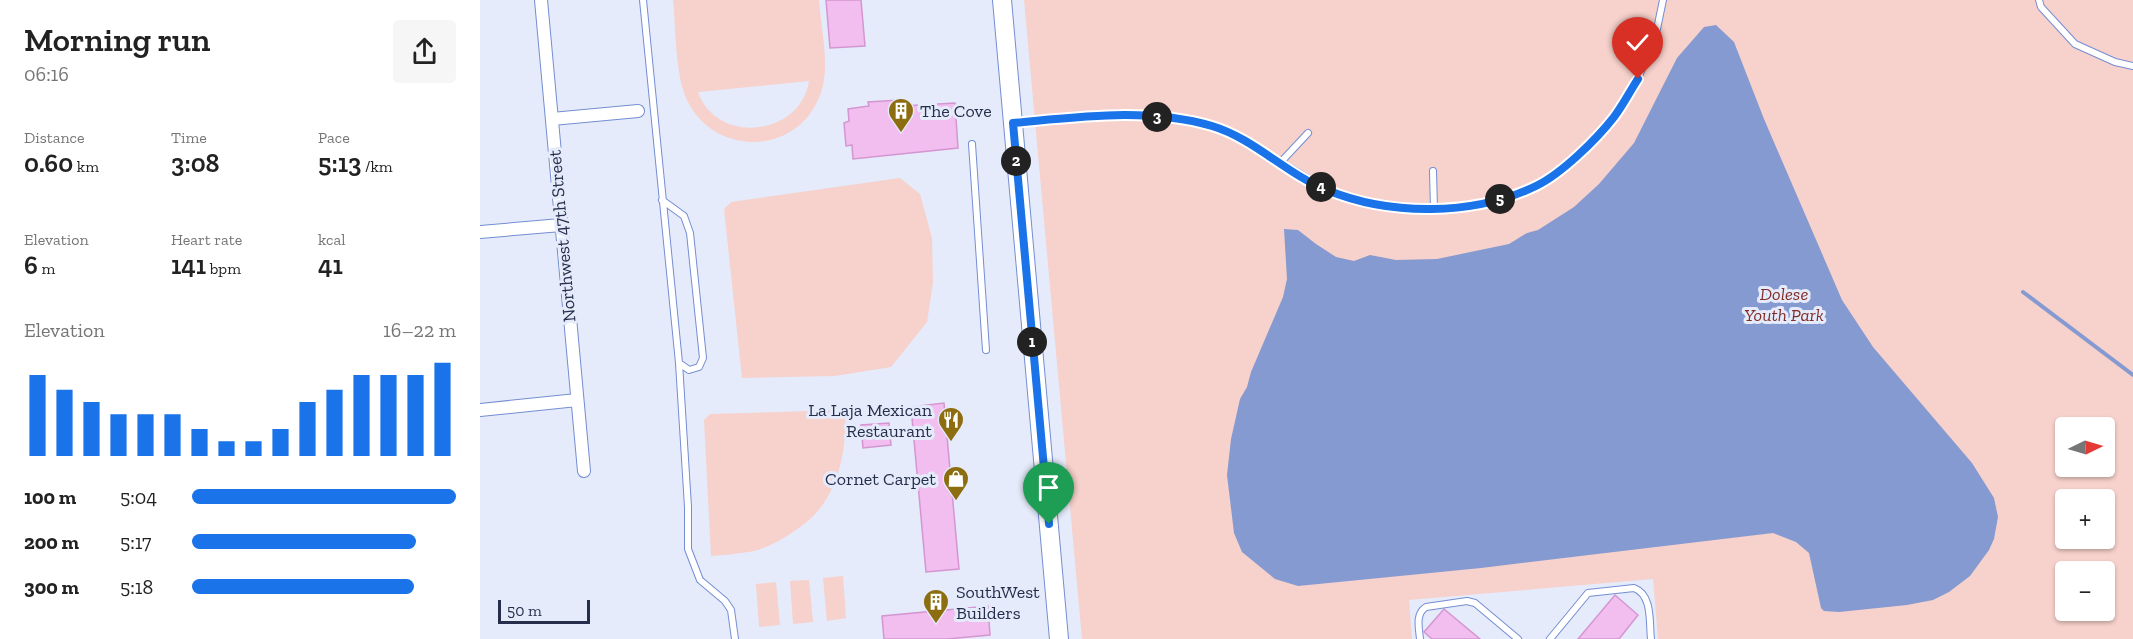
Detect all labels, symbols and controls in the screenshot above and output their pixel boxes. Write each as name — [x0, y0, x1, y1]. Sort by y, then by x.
pin — [1612, 17, 1663, 79]
text: Morning run — [24, 20, 210, 59]
button: share — [393, 20, 456, 83]
icon: check — [1621, 26, 1654, 59]
text: 06:16 — [24, 62, 69, 86]
building icon: The Cove — [886, 96, 916, 134]
place label: The Cove — [920, 100, 992, 122]
pin: 3 — [1142, 102, 1172, 132]
text: 3 — [1153, 107, 1161, 126]
text: Distance — [24, 128, 85, 147]
text: Time — [171, 128, 207, 147]
text: Pace — [318, 128, 350, 147]
pin: 2 — [1001, 146, 1031, 176]
text: 0.60 — [24, 147, 73, 179]
text: 3:08 — [171, 147, 220, 179]
text: 5:13 — [318, 147, 361, 179]
street label: Northwest 47th Street — [543, 149, 580, 323]
text: 2 — [1012, 151, 1020, 170]
text: km — [73, 157, 99, 176]
text: /km — [361, 157, 393, 176]
pin: 4 — [1306, 172, 1336, 202]
text: 4 — [1316, 177, 1326, 196]
pin: 5 — [1485, 184, 1515, 214]
text: 5 — [1496, 189, 1504, 208]
text: Elevation — [24, 230, 89, 249]
text: Heart rate — [171, 230, 242, 249]
text: kcal — [318, 230, 345, 249]
text: 6 — [24, 249, 38, 281]
text: 141 — [171, 249, 206, 281]
text: 41 — [318, 249, 343, 281]
text: m — [38, 259, 55, 278]
text: bpm — [206, 259, 241, 278]
park label: Dolese Youth Park — [1744, 283, 1824, 326]
text: Elevation — [24, 318, 105, 342]
text: 16–22 m — [383, 318, 456, 342]
pin: 1 — [1017, 327, 1047, 357]
text: 1 — [1029, 332, 1035, 351]
place label: La Laja Mexican Restaurant — [808, 399, 933, 442]
restaurant icon: La Laja Mexican Restaurant — [936, 405, 966, 443]
north arrow — [2055, 417, 2115, 477]
map controls — [2055, 417, 2115, 621]
pin — [1023, 462, 1074, 524]
shop icon: Cornet Carpet — [941, 464, 971, 502]
place label: Cornet Carpet — [825, 468, 936, 490]
icon: arrive — [1032, 471, 1065, 504]
text: 100 m — [24, 485, 76, 509]
text: 5:04 — [120, 485, 157, 509]
button: + — [2055, 489, 2115, 549]
text: 200 m — [24, 530, 79, 554]
text: 5:17 — [120, 530, 152, 554]
button: − — [2055, 561, 2115, 621]
text: 300 m — [24, 575, 79, 599]
text: 5:18 — [120, 575, 153, 599]
place label: SouthWest Builders — [956, 581, 1040, 624]
building icon: SouthWest Builders — [921, 587, 951, 625]
scale bar — [498, 597, 590, 624]
text: 50 m — [507, 601, 542, 620]

